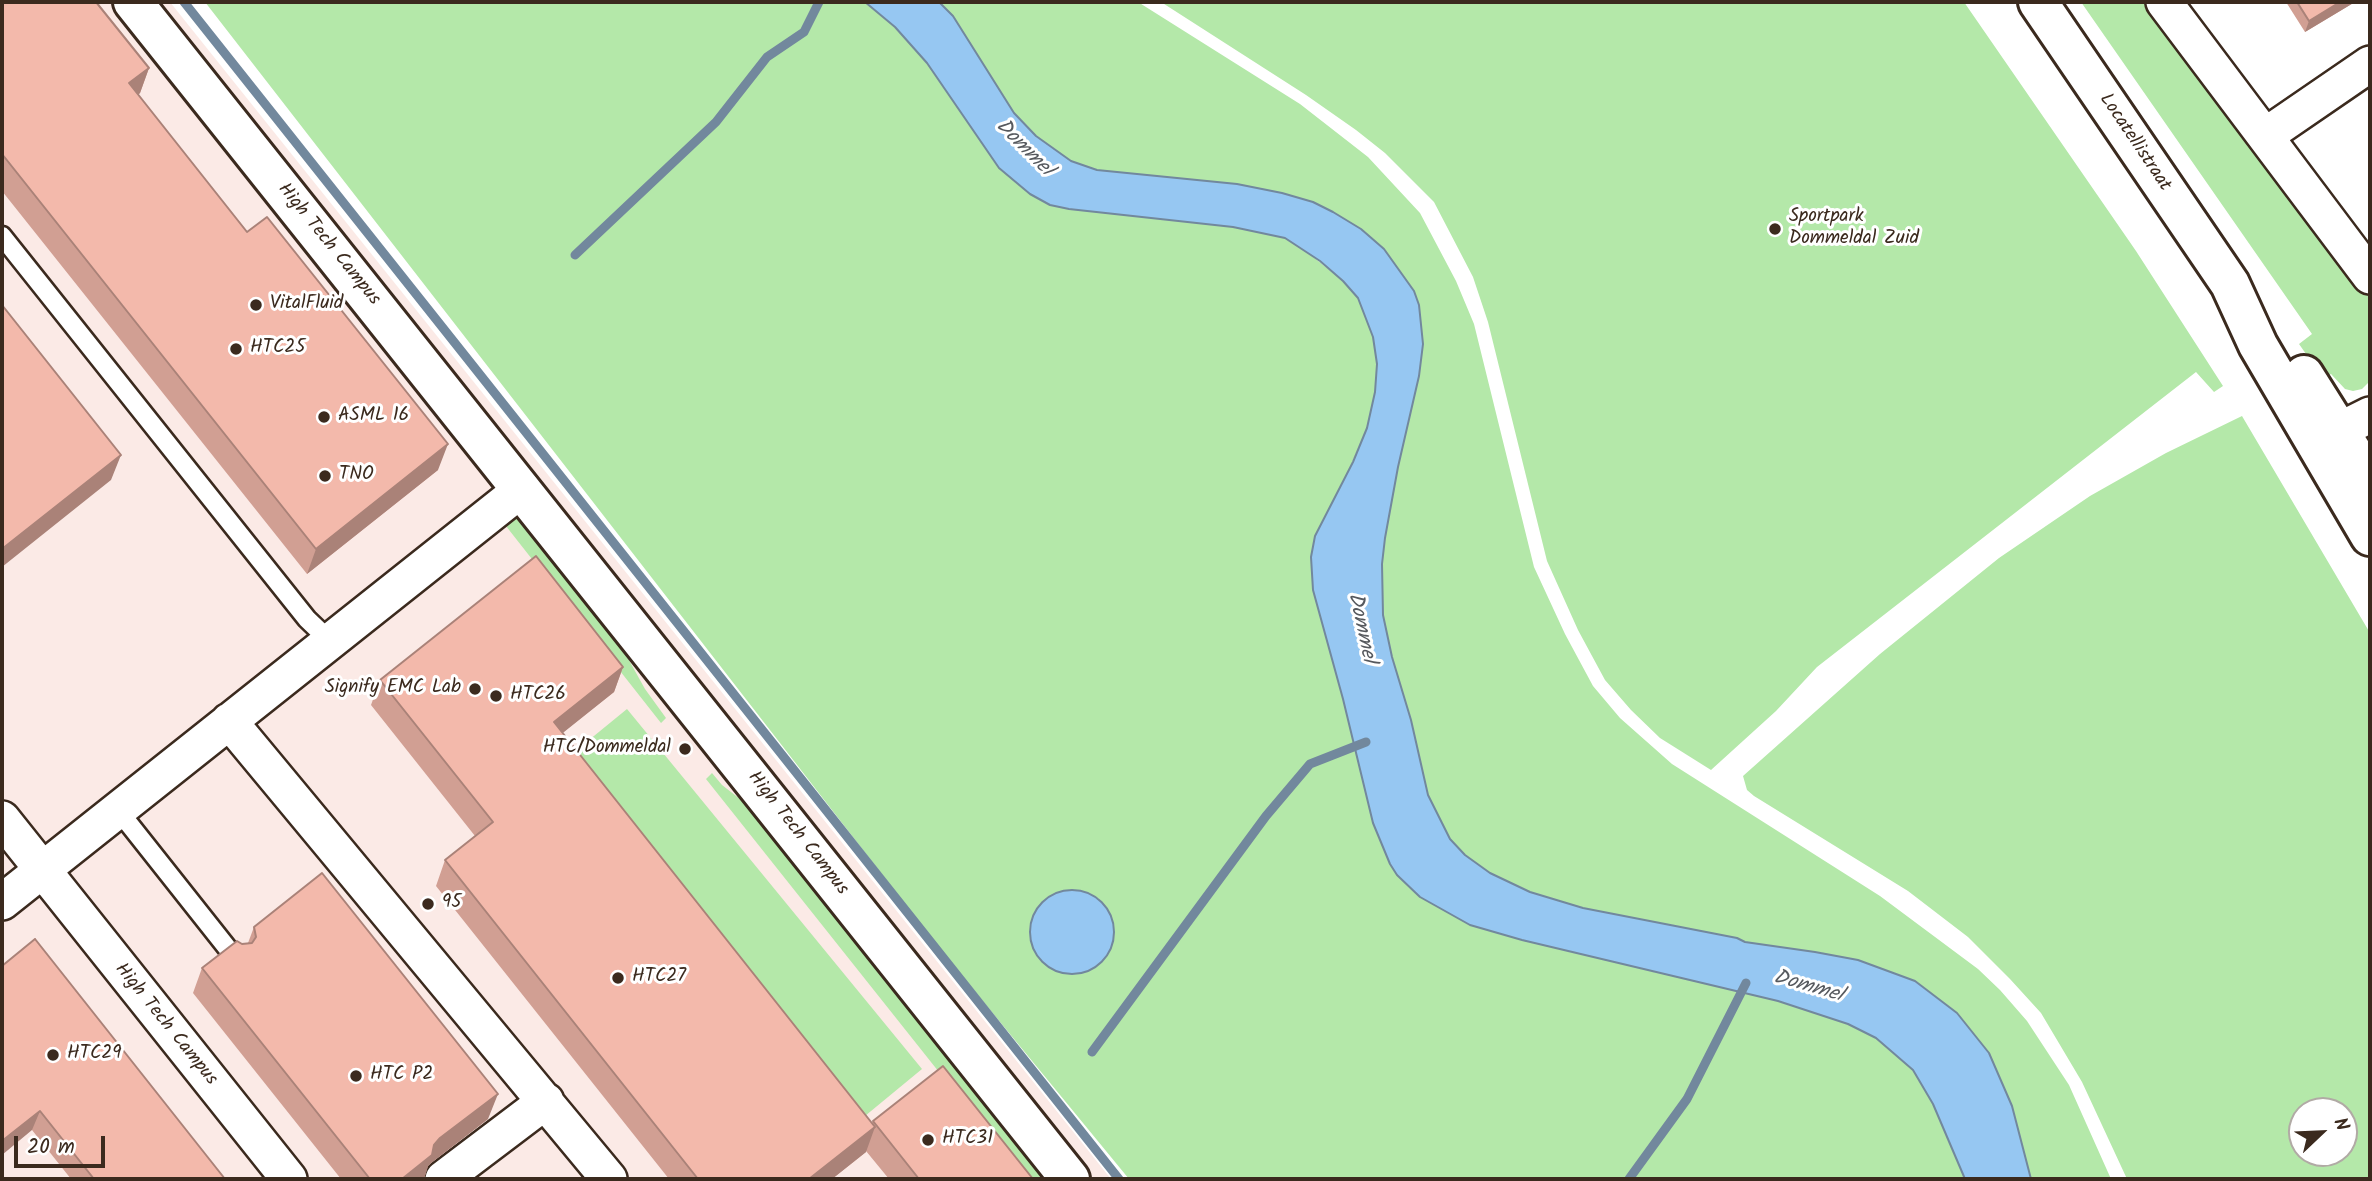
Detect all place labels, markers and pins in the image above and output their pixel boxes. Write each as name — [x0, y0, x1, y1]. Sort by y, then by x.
place label: Sportpark Dommeldal Zuid — [1789, 207, 1919, 251]
marker: Sportpark Dommeldal Zuid — [1767, 221, 1783, 237]
place label: VitalFluid — [270, 294, 343, 316]
marker: VitalFluid — [248, 297, 264, 313]
place label: HTC25 — [250, 338, 306, 360]
marker: HTC25 — [228, 341, 244, 357]
place label: ASML 16 — [338, 406, 409, 428]
marker: ASML 16 — [316, 409, 332, 425]
place label: TNO — [339, 465, 374, 487]
marker: TNO — [317, 468, 333, 484]
place label: Signify EMC Lab — [325, 678, 461, 700]
marker: Signify EMC Lab — [467, 681, 483, 697]
place label: HTC26 — [510, 685, 566, 707]
marker: HTC26 — [488, 688, 504, 704]
place label: HTC/Dommeldal — [543, 738, 671, 760]
marker: HTC/Dommeldal — [677, 741, 693, 757]
place label: 95 — [442, 893, 461, 915]
marker: 95 — [420, 896, 436, 912]
place label: HTC27 — [632, 967, 686, 989]
marker: HTC27 — [610, 970, 626, 986]
place label: HTC29 — [67, 1044, 122, 1066]
marker: HTC29 — [45, 1047, 61, 1063]
place label: HTC P2 — [370, 1065, 433, 1087]
marker: HTC P2 — [348, 1068, 364, 1084]
place label: HTC31 — [942, 1129, 993, 1151]
marker: HTC31 — [920, 1132, 936, 1148]

